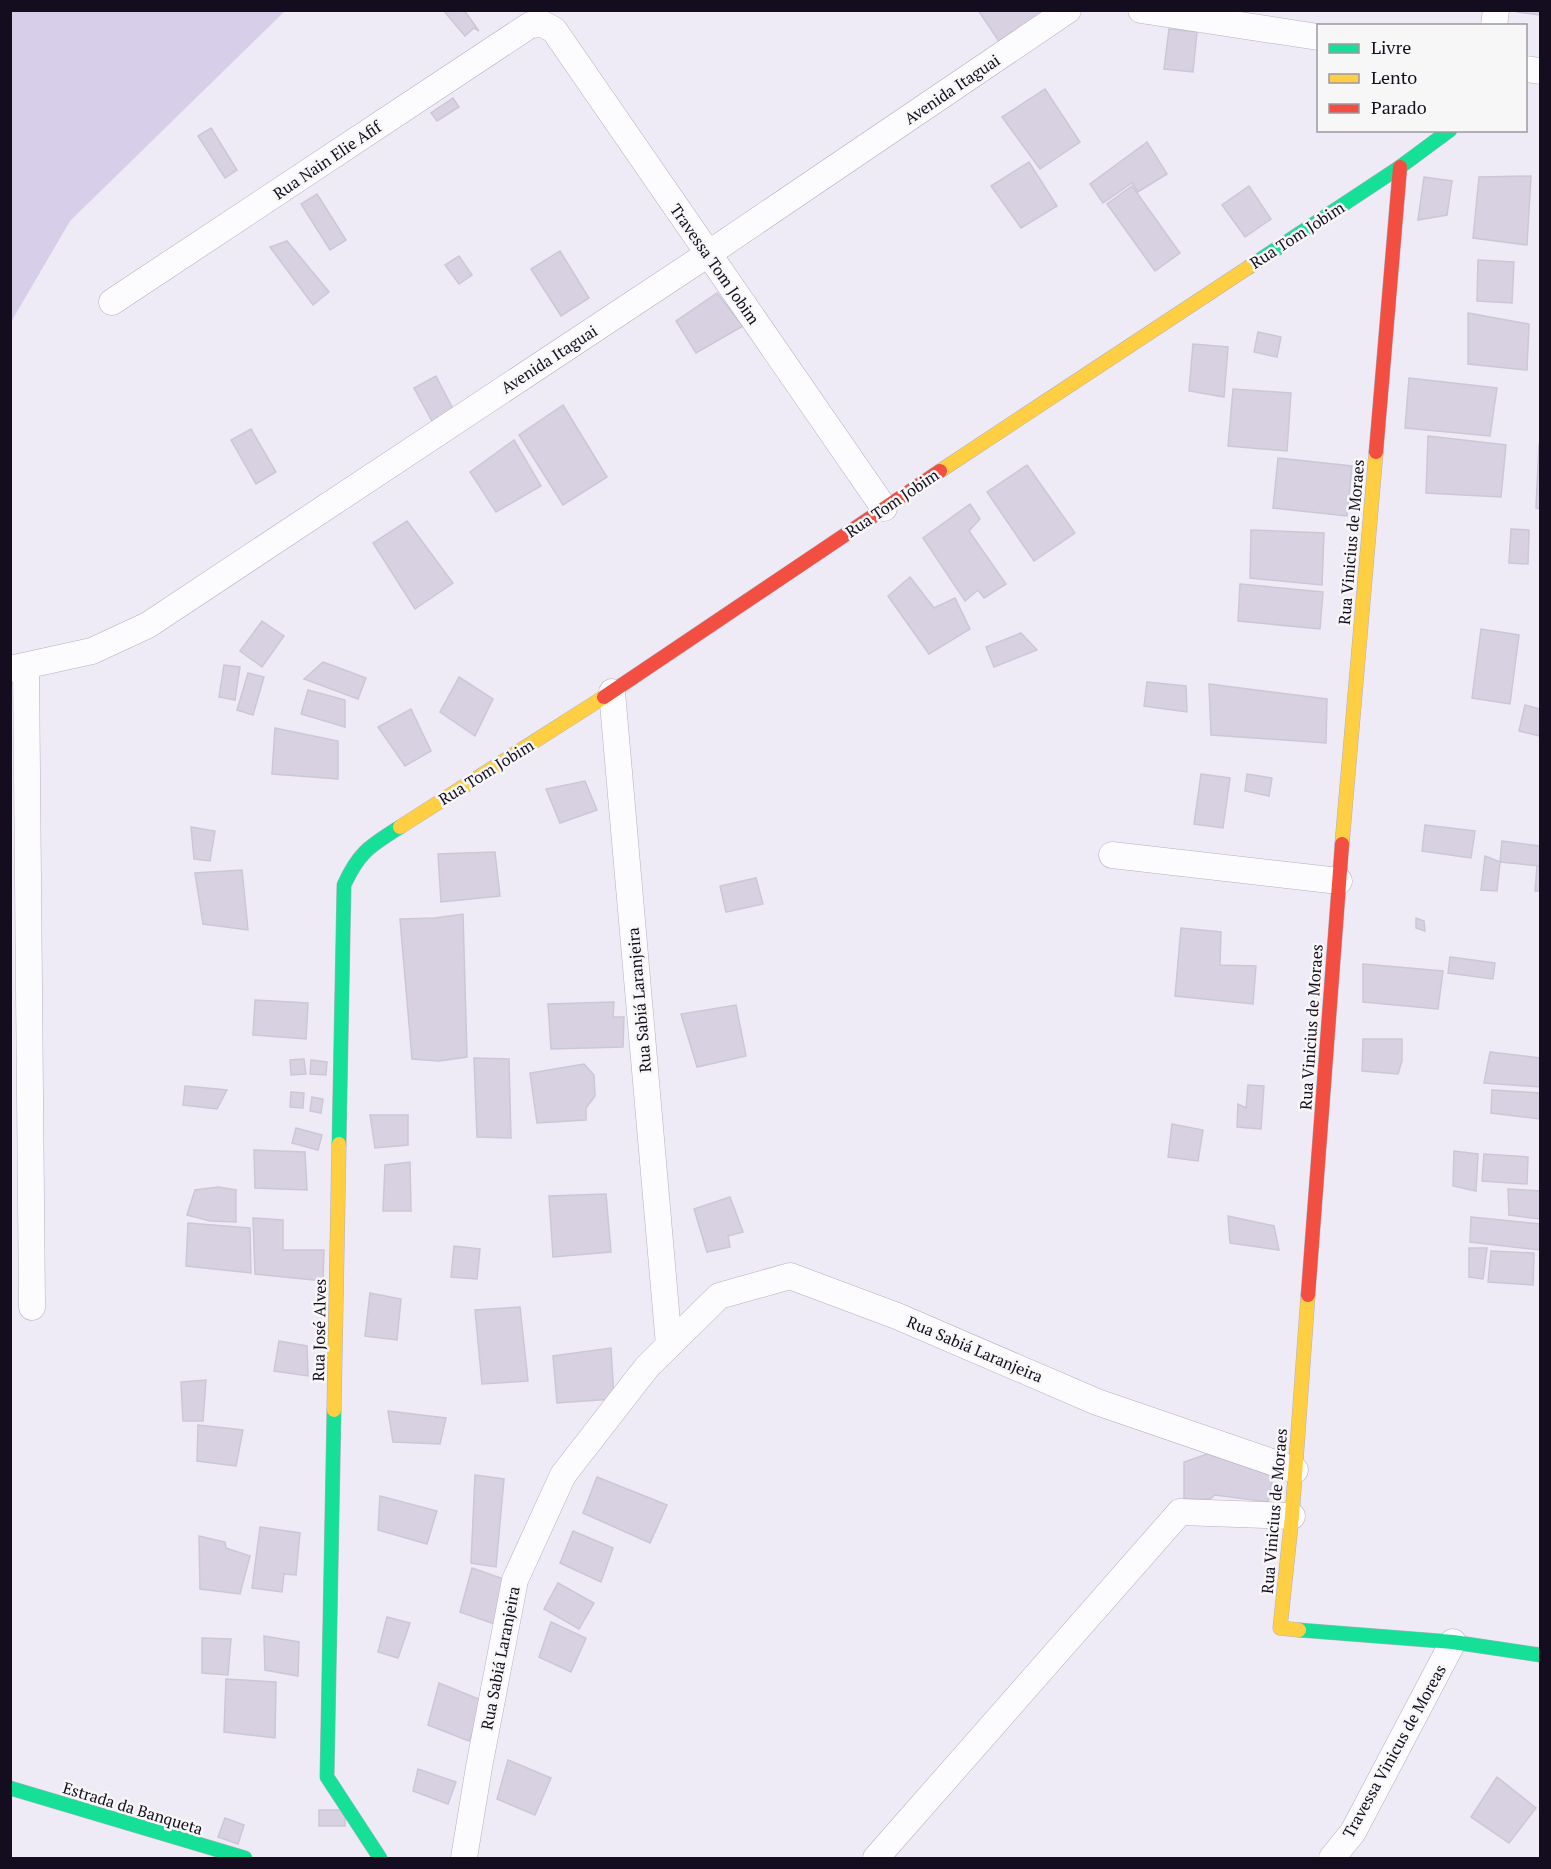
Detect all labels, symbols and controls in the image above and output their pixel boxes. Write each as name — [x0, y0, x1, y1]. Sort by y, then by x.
legend — [1317, 24, 1527, 132]
text: Livre — [1371, 35, 1411, 59]
street label: Avenida Itaguai — [900, 49, 1004, 129]
text: Lento — [1371, 65, 1417, 89]
text: Parado — [1371, 95, 1427, 119]
street label: Rua Nain Elie Afif — [269, 115, 387, 204]
street label: Rua Tom Jobim — [1246, 196, 1349, 274]
street label: Travessa Tom Jobim — [665, 199, 765, 329]
street label: Avenida Itaguai — [496, 319, 602, 398]
street label: Rua Vinicius de Moraes — [1333, 458, 1369, 626]
street label: Rua Tom Jobim — [841, 463, 943, 542]
street label: Rua Tom Jobim — [434, 734, 538, 810]
street label: Rua Sabiá Laranjeira — [622, 926, 656, 1074]
street label: Rua Vinicius de Moraes — [1294, 943, 1328, 1111]
street label: Rua José Alves — [307, 1278, 331, 1382]
street label: Rua Sabiá Laranjeira — [904, 1310, 1046, 1388]
street label: Rua Vinicius de Moraes — [1256, 1427, 1292, 1595]
street label: Rua Sabiá Laranjeira — [475, 1584, 525, 1732]
street label: Travessa Vinicus de Moreas — [1337, 1660, 1451, 1842]
street label: Estrada da Banqueta — [60, 1776, 206, 1840]

